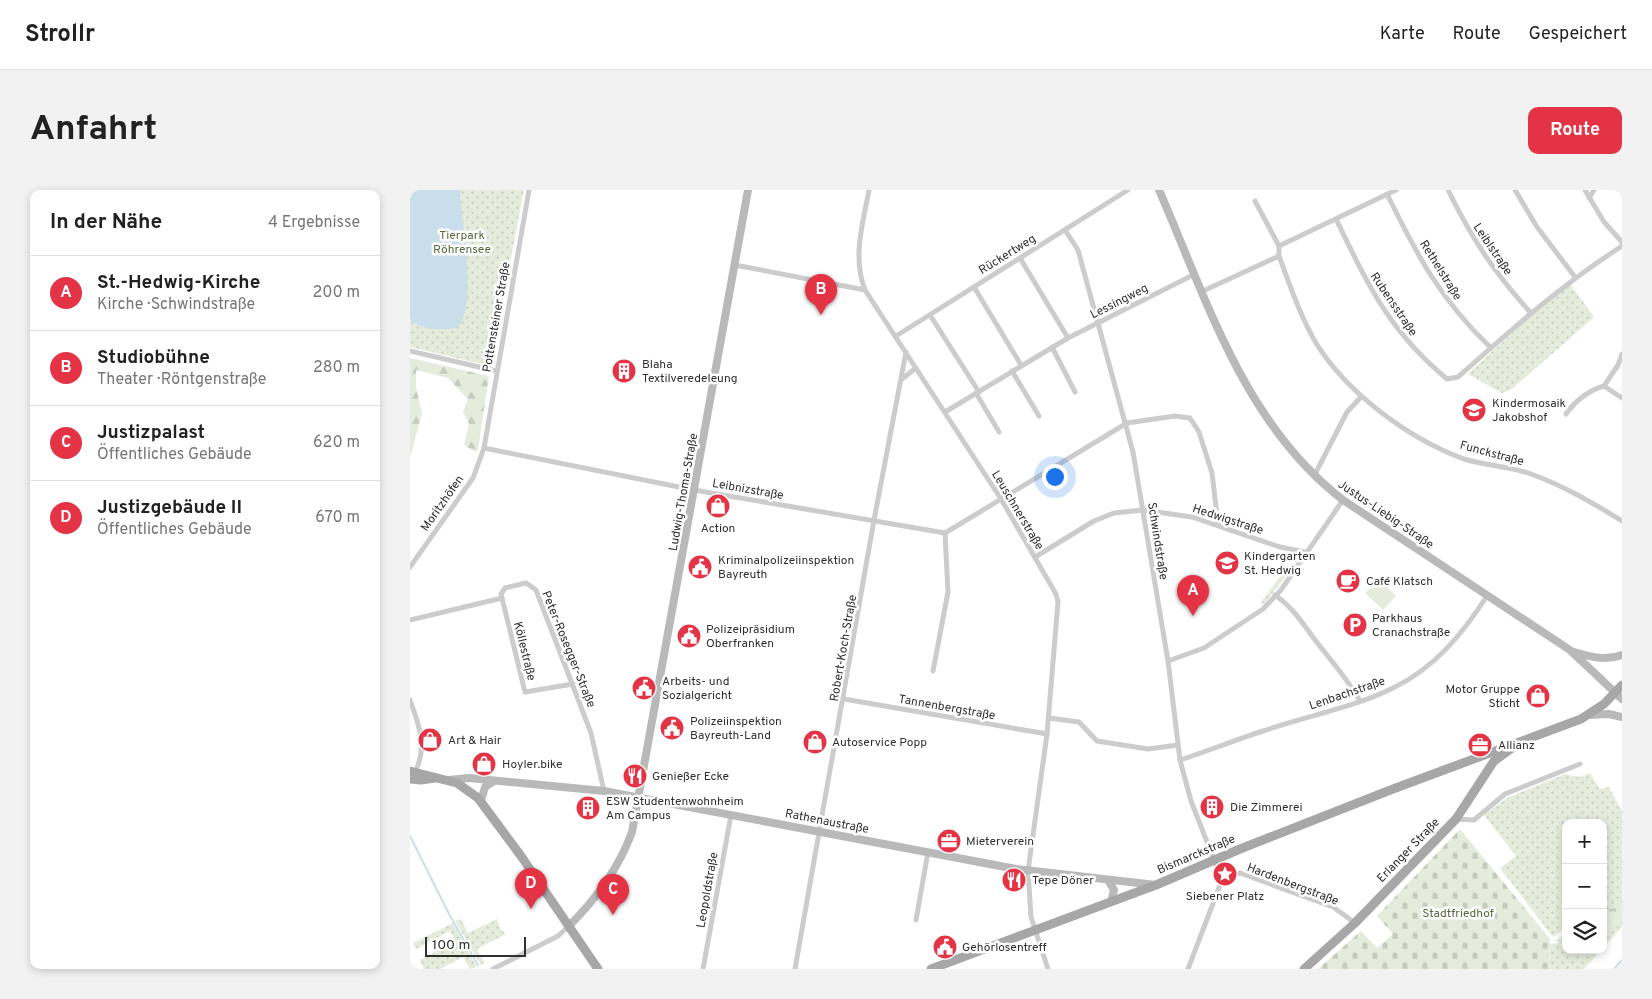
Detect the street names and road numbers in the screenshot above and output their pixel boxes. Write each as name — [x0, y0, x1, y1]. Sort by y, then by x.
street label: Leiblstraße — [1469, 220, 1515, 279]
street label: Rückertweg — [976, 231, 1039, 279]
street label: Rethelstraße — [1415, 237, 1465, 304]
street label: Pottensteiner Straße — [479, 261, 515, 374]
street label: Rubensstraße — [1366, 269, 1420, 340]
street label: Lessingweg — [1088, 280, 1151, 323]
street label: Ludwig-Thoma-Straße — [666, 432, 702, 552]
street label: Funckstraße — [1458, 438, 1526, 470]
street label: Leuschnerstraße — [987, 468, 1047, 553]
street label: Moritzhöfen — [418, 472, 468, 535]
street label: Leibnizstraße — [711, 476, 785, 504]
street label: Justus-Liebig-Straße — [1334, 477, 1437, 553]
street label: Schwindstraße — [1143, 501, 1171, 581]
street label: Hedwigstraße — [1190, 501, 1265, 539]
street label: Peter-Rosegger-Straße — [537, 589, 599, 710]
street label: Robert-Koch-Straße — [827, 593, 861, 703]
street label: Köllestraße — [509, 620, 539, 682]
street label: Lenbachstraße — [1307, 673, 1388, 714]
street label: Tannenbergstraße — [897, 692, 996, 724]
street label: Rathenaustraße — [784, 806, 870, 838]
street label: Erlanger Straße — [1374, 815, 1444, 886]
street label: Bismarckstraße — [1155, 831, 1238, 879]
street label: Leopoldstraße — [693, 851, 723, 929]
street label: Hardenbergstraße — [1245, 860, 1341, 910]

